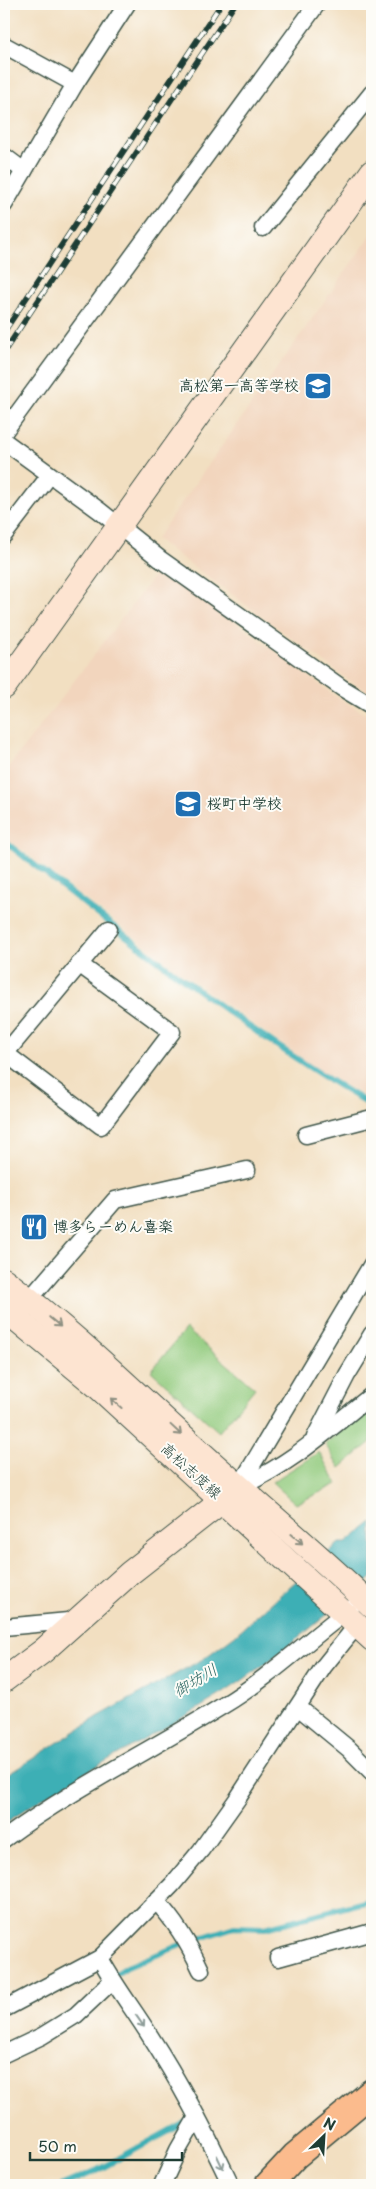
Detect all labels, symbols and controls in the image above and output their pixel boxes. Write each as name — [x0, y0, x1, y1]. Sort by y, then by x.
school or university icon: 高松第一高等学校 — [303, 371, 333, 401]
place label: 高松第一高等学校 — [179, 373, 299, 396]
school or university icon: 桜町中学校 — [173, 789, 203, 819]
place label: 桜町中学校 — [207, 791, 282, 814]
restaurant icon: 博多らーめん喜楽 — [19, 1212, 49, 1242]
place label: 博多らーめん喜楽 — [53, 1214, 173, 1237]
one-way arrow — [49, 1316, 62, 1327]
one-way arrow — [109, 1397, 122, 1409]
one-way arrow — [170, 1424, 183, 1436]
street label: 高松志度線 — [156, 1436, 228, 1504]
one-way arrow — [291, 1533, 304, 1545]
water label: 御坊川 — [168, 1656, 221, 1702]
one-way arrow — [135, 2014, 145, 2028]
north arrow — [298, 2112, 348, 2162]
text: N — [320, 2112, 339, 2136]
scale bar — [30, 2129, 182, 2161]
text: 50 m — [38, 2134, 77, 2157]
one-way arrow — [216, 2154, 225, 2169]

